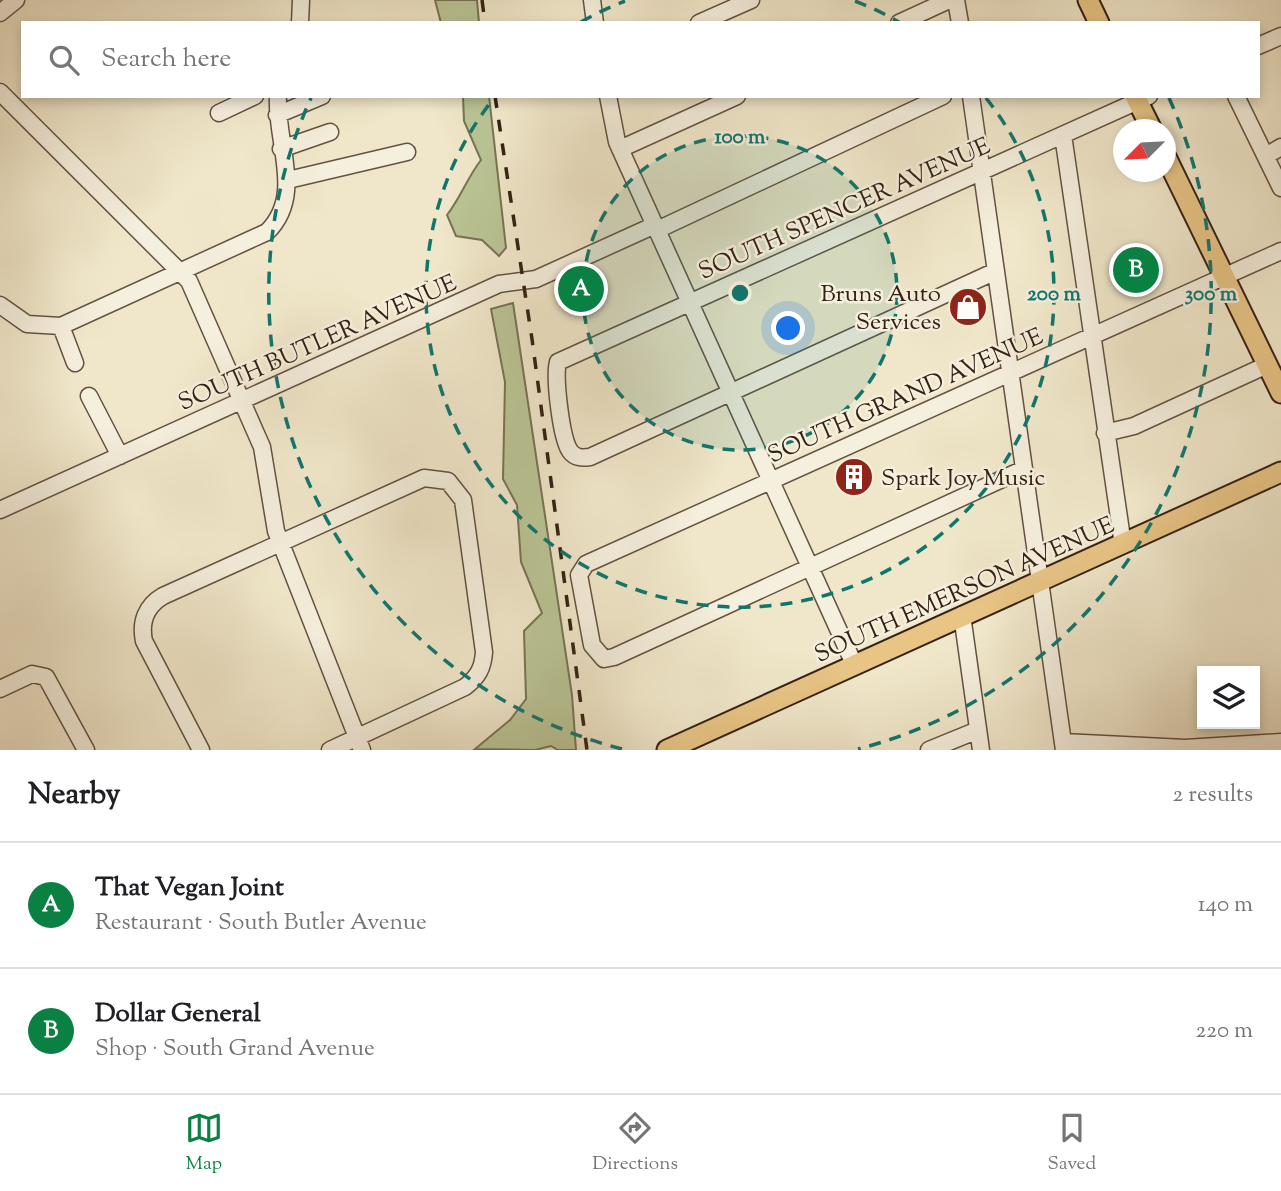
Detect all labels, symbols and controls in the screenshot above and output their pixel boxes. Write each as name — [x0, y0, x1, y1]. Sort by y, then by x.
search box — [21, 21, 1260, 98]
icon: search — [45, 41, 83, 79]
text: Search here — [101, 41, 231, 78]
north arrow — [1113, 119, 1176, 182]
text: 100 m — [715, 123, 766, 153]
street label: SOUTH SPENCER AVENUE — [693, 130, 997, 290]
pin: B — [1113, 244, 1159, 296]
pin: A — [558, 263, 604, 315]
street label: SOUTH BUTLER AVENUE — [173, 267, 463, 421]
place label: Bruns Auto Services — [820, 278, 941, 340]
text: 200 m — [1027, 280, 1082, 310]
text: 300 m — [1185, 280, 1238, 310]
centre of rings — [728, 281, 752, 305]
shop icon: Bruns Auto Services — [947, 286, 989, 328]
your location — [771, 311, 805, 345]
street label: SOUTH GRAND AVENUE — [763, 320, 1049, 473]
building icon: Spark Joy Music — [833, 456, 875, 498]
place label: Spark Joy Music — [881, 462, 1046, 496]
street label: SOUTH EMERSON AVENUE — [809, 509, 1121, 672]
map controls — [1197, 666, 1260, 729]
button: layers — [1197, 666, 1260, 729]
text: Nearby — [28, 774, 120, 817]
text: 2 results — [1173, 779, 1253, 812]
text: That Vegan Joint — [95, 870, 284, 907]
text: A — [42, 889, 60, 922]
text: 140 m — [1198, 889, 1253, 922]
text: Restaurant · South Butler Avenue — [95, 907, 427, 940]
text: Dollar General — [95, 996, 261, 1033]
text: B — [44, 1015, 58, 1048]
text: 220 m — [1195, 1015, 1253, 1048]
text: Shop · South Grand Avenue — [95, 1033, 375, 1066]
tab: Map — [185, 1109, 223, 1178]
tab: Directions — [592, 1109, 678, 1178]
tab: Saved — [1047, 1109, 1096, 1178]

